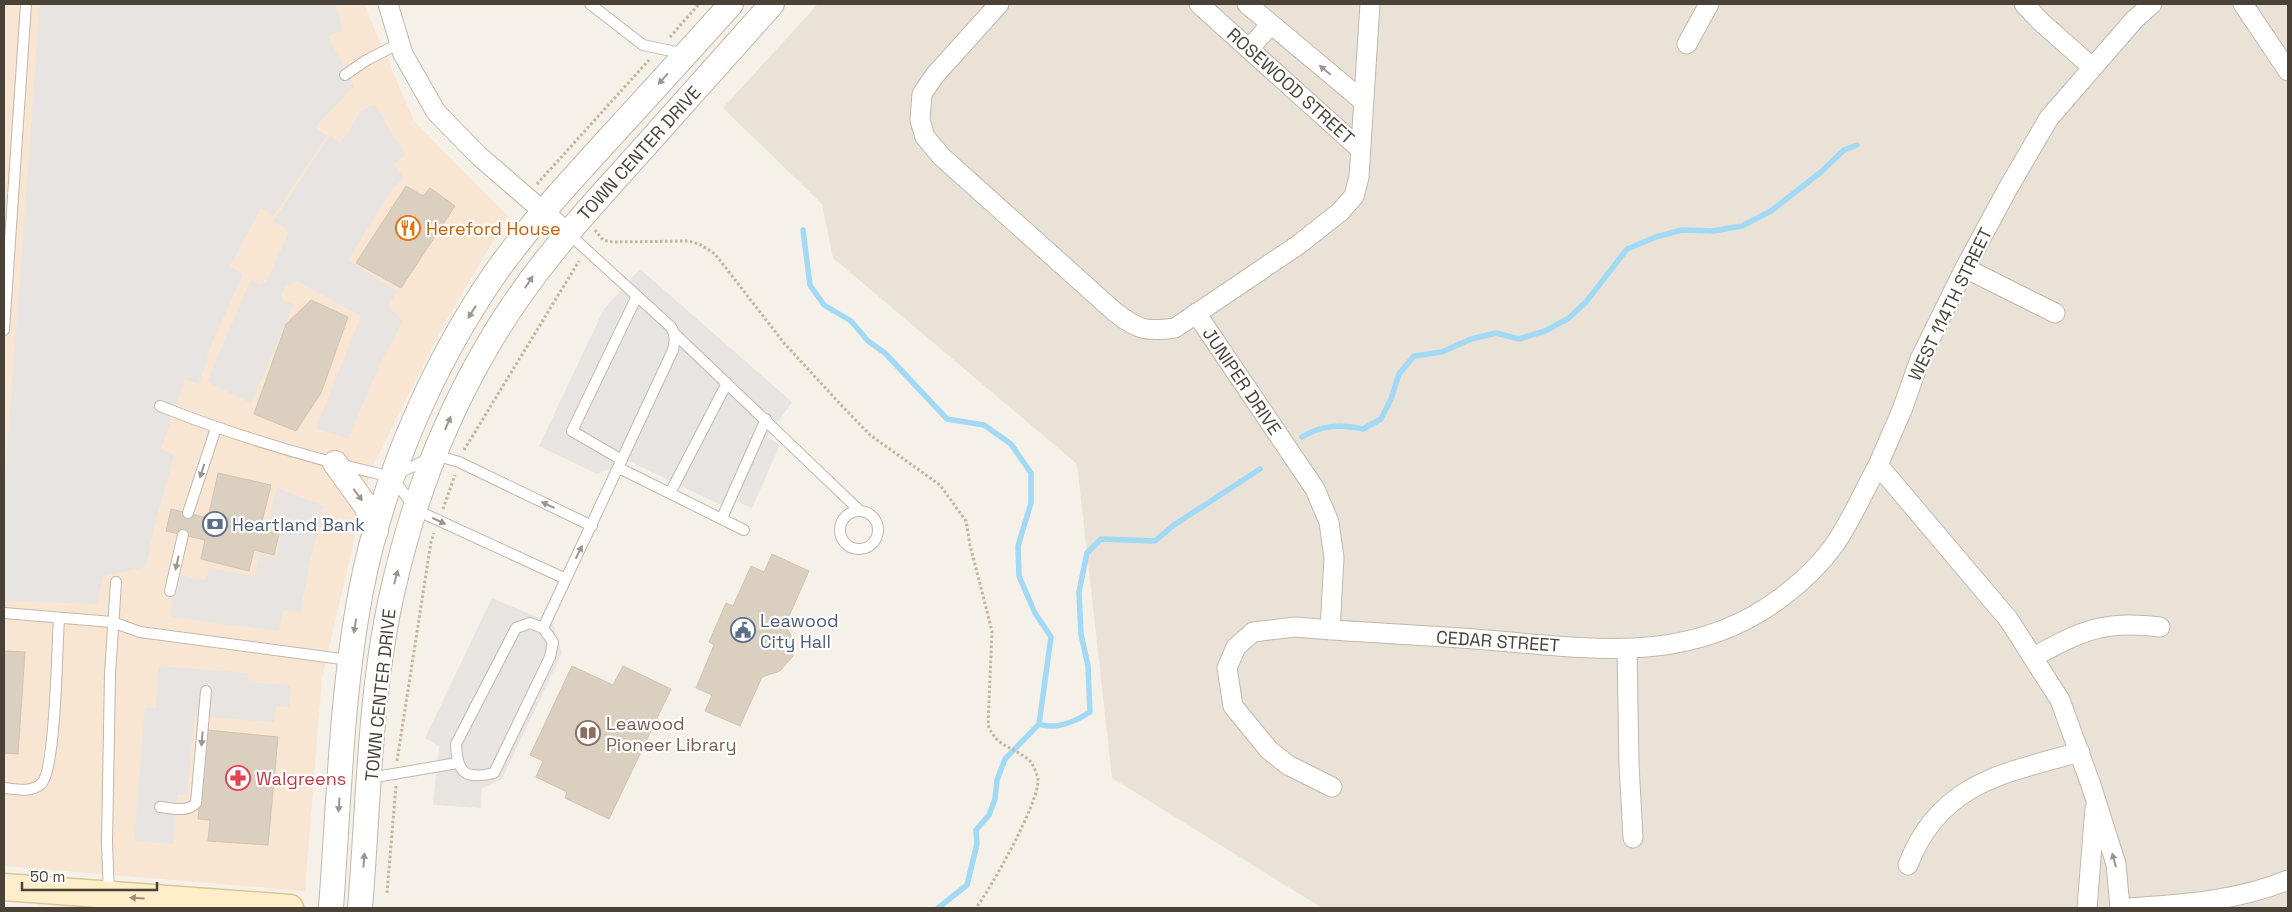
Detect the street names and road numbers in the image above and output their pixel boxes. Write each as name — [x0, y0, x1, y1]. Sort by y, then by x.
street label: ROSEWOOD STREET — [1222, 23, 1360, 150]
street label: TOWN CENTER DRIVE — [572, 81, 706, 225]
street label: WEST 114TH STREET — [1903, 223, 1997, 384]
street label: JUNIPER DRIVE — [1198, 323, 1286, 439]
street label: TOWN CENTER DRIVE — [359, 607, 401, 783]
street label: CEDAR STREET — [1435, 625, 1561, 657]

